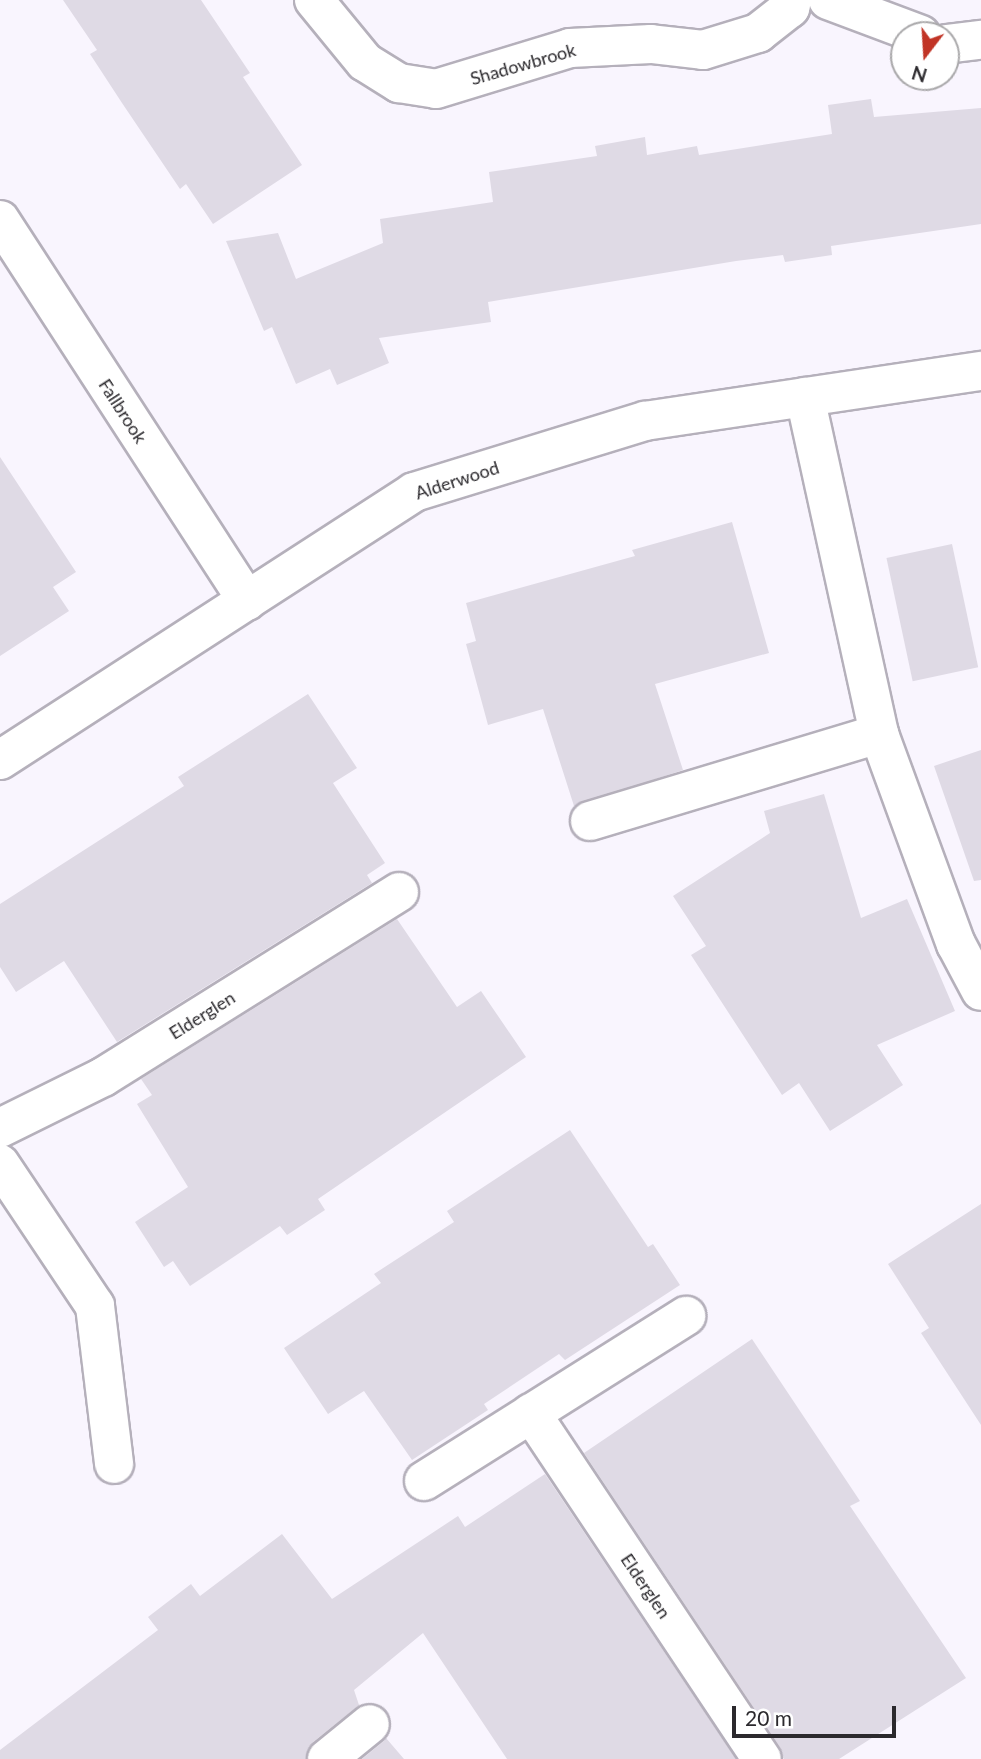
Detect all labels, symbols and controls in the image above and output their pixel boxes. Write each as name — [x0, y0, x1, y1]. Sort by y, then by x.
north arrow — [890, 21, 960, 91]
street label: Shadowbrook — [468, 39, 578, 89]
text: N — [909, 62, 930, 88]
street label: Fallbrook — [94, 375, 152, 447]
street label: Alderwood — [412, 456, 502, 504]
street label: Elderglen — [165, 986, 239, 1044]
street label: Elderglen — [616, 1549, 676, 1623]
scale bar — [736, 1692, 900, 1736]
text: 20 m — [745, 1705, 792, 1730]

